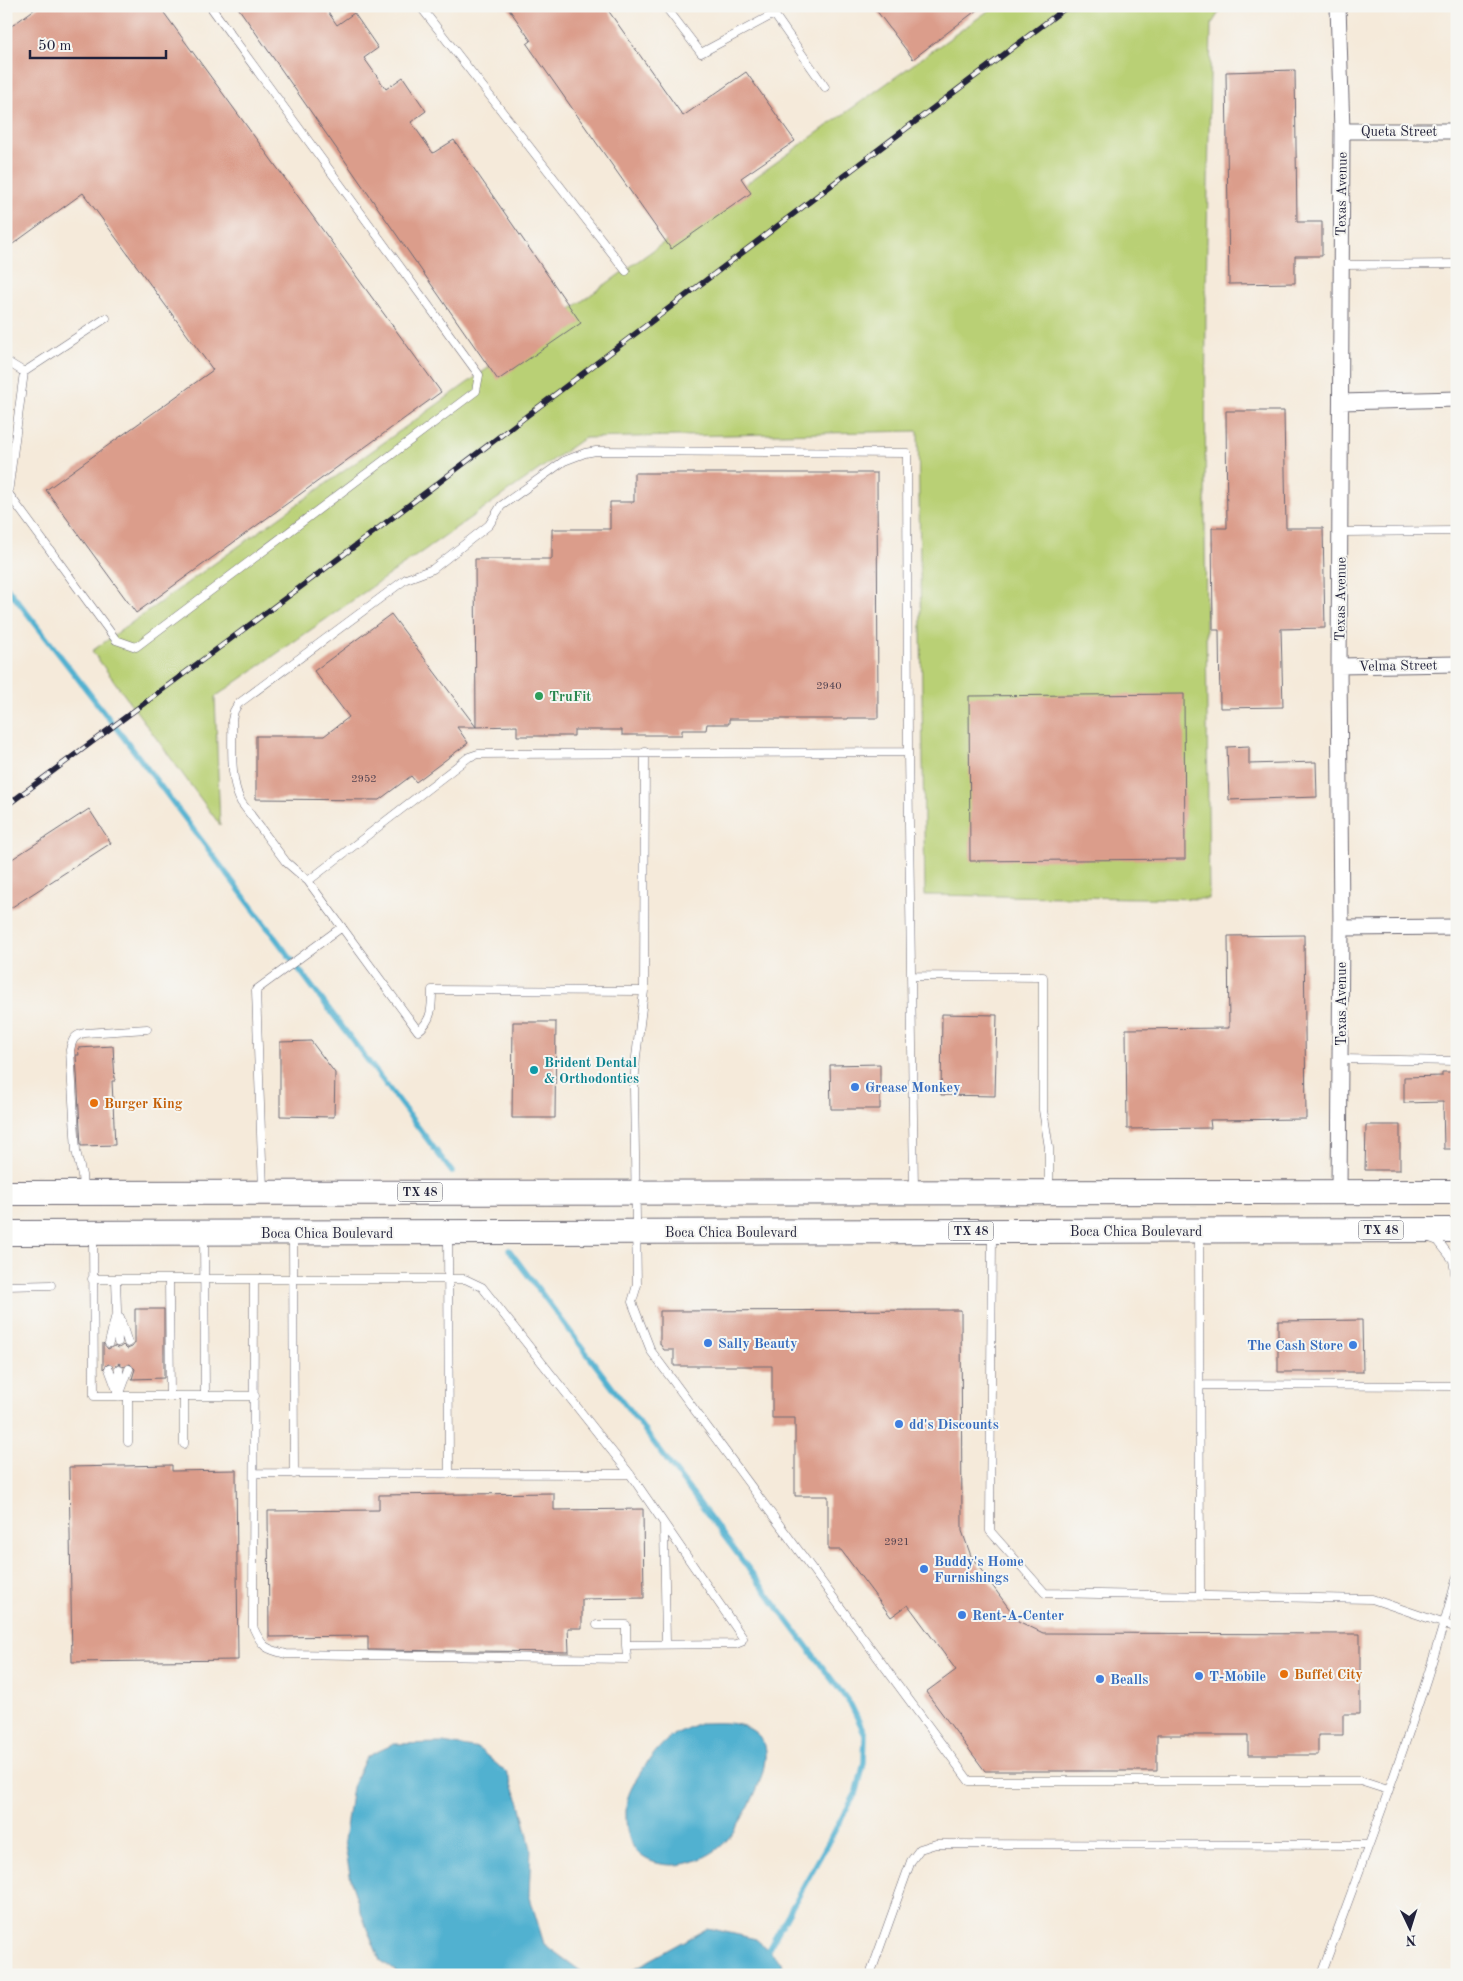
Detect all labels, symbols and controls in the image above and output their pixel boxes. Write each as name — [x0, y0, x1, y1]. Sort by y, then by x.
scale bar — [30, 28, 166, 60]
text: 50 m — [38, 39, 72, 54]
street label: Queta Street — [1361, 125, 1437, 139]
street label: Texas Avenue — [1334, 152, 1350, 236]
street label: Texas Avenue — [1333, 557, 1349, 641]
street label: Velma Street — [1359, 658, 1438, 674]
house number: 2940 — [816, 681, 842, 692]
marker: TruFit — [533, 690, 545, 702]
place label: TruFit — [549, 690, 591, 704]
house number: 2952 — [351, 774, 377, 785]
street label: Texas Avenue — [1335, 962, 1349, 1046]
place label: Brident Dental & Orthodontics — [544, 1056, 639, 1086]
marker: Brident Dental & Orthodontics — [528, 1064, 540, 1076]
marker: Grease Monkey — [849, 1081, 861, 1093]
place label: Grease Monkey — [865, 1081, 961, 1095]
marker: Burger King — [88, 1097, 100, 1109]
place label: Burger King — [104, 1097, 183, 1111]
road number: TX 48 — [398, 1182, 442, 1202]
road number: TX 48 — [1358, 1220, 1404, 1240]
road number: TX 48 — [948, 1222, 994, 1240]
street label: Boca Chica Boulevard — [1070, 1225, 1202, 1239]
street label: Boca Chica Boulevard — [665, 1226, 797, 1240]
street label: Boca Chica Boulevard — [261, 1227, 393, 1241]
marker: Sally Beauty — [702, 1337, 714, 1349]
place label: Sally Beauty — [718, 1337, 797, 1351]
place label: The Cash Store — [1247, 1339, 1343, 1353]
marker: The Cash Store — [1347, 1339, 1359, 1351]
marker: dd's Discounts — [893, 1418, 905, 1430]
place label: dd's Discounts — [909, 1418, 999, 1432]
house number: 2921 — [884, 1537, 910, 1548]
place label: Buddy's Home Furnishings — [934, 1555, 1024, 1585]
marker: Buddy's Home Furnishings — [918, 1563, 930, 1575]
marker: Rent-A-Center — [956, 1609, 968, 1621]
place label: Rent-A-Center — [972, 1609, 1064, 1623]
marker: Buffet City — [1278, 1668, 1290, 1680]
place label: Buffet City — [1294, 1668, 1363, 1682]
marker: T-Mobile — [1193, 1670, 1205, 1682]
place label: T-Mobile — [1209, 1670, 1266, 1684]
marker: Bealls — [1094, 1673, 1106, 1685]
place label: Bealls — [1110, 1673, 1148, 1687]
north arrow — [1386, 1904, 1436, 1954]
text: N — [1405, 1933, 1417, 1947]

